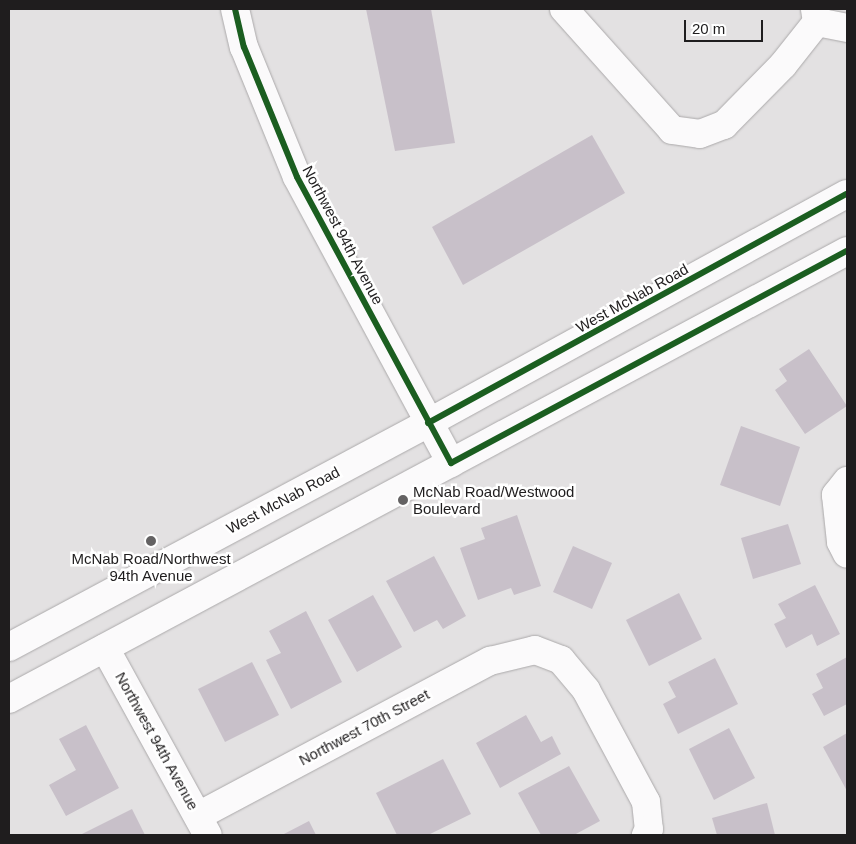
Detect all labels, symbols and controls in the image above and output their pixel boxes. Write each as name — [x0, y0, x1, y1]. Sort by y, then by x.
scale bar — [686, 10, 765, 42]
text: 20 m — [692, 20, 725, 37]
street label: Northwest 94th Avenue — [299, 162, 387, 308]
street label: West McNab Road — [573, 260, 691, 336]
street label: West McNab Road — [223, 463, 343, 537]
place label: McNab Road/Westwood Boulevard — [413, 482, 574, 517]
marker: McNab Road/Westwood Boulevard — [397, 494, 409, 506]
marker: McNab Road/Northwest 94th Avenue — [145, 535, 157, 547]
place label: McNab Road/Northwest 94th Avenue — [71, 549, 231, 584]
street label: Northwest 94th Avenue — [111, 669, 203, 813]
street label: Northwest 70th Street — [296, 685, 432, 769]

